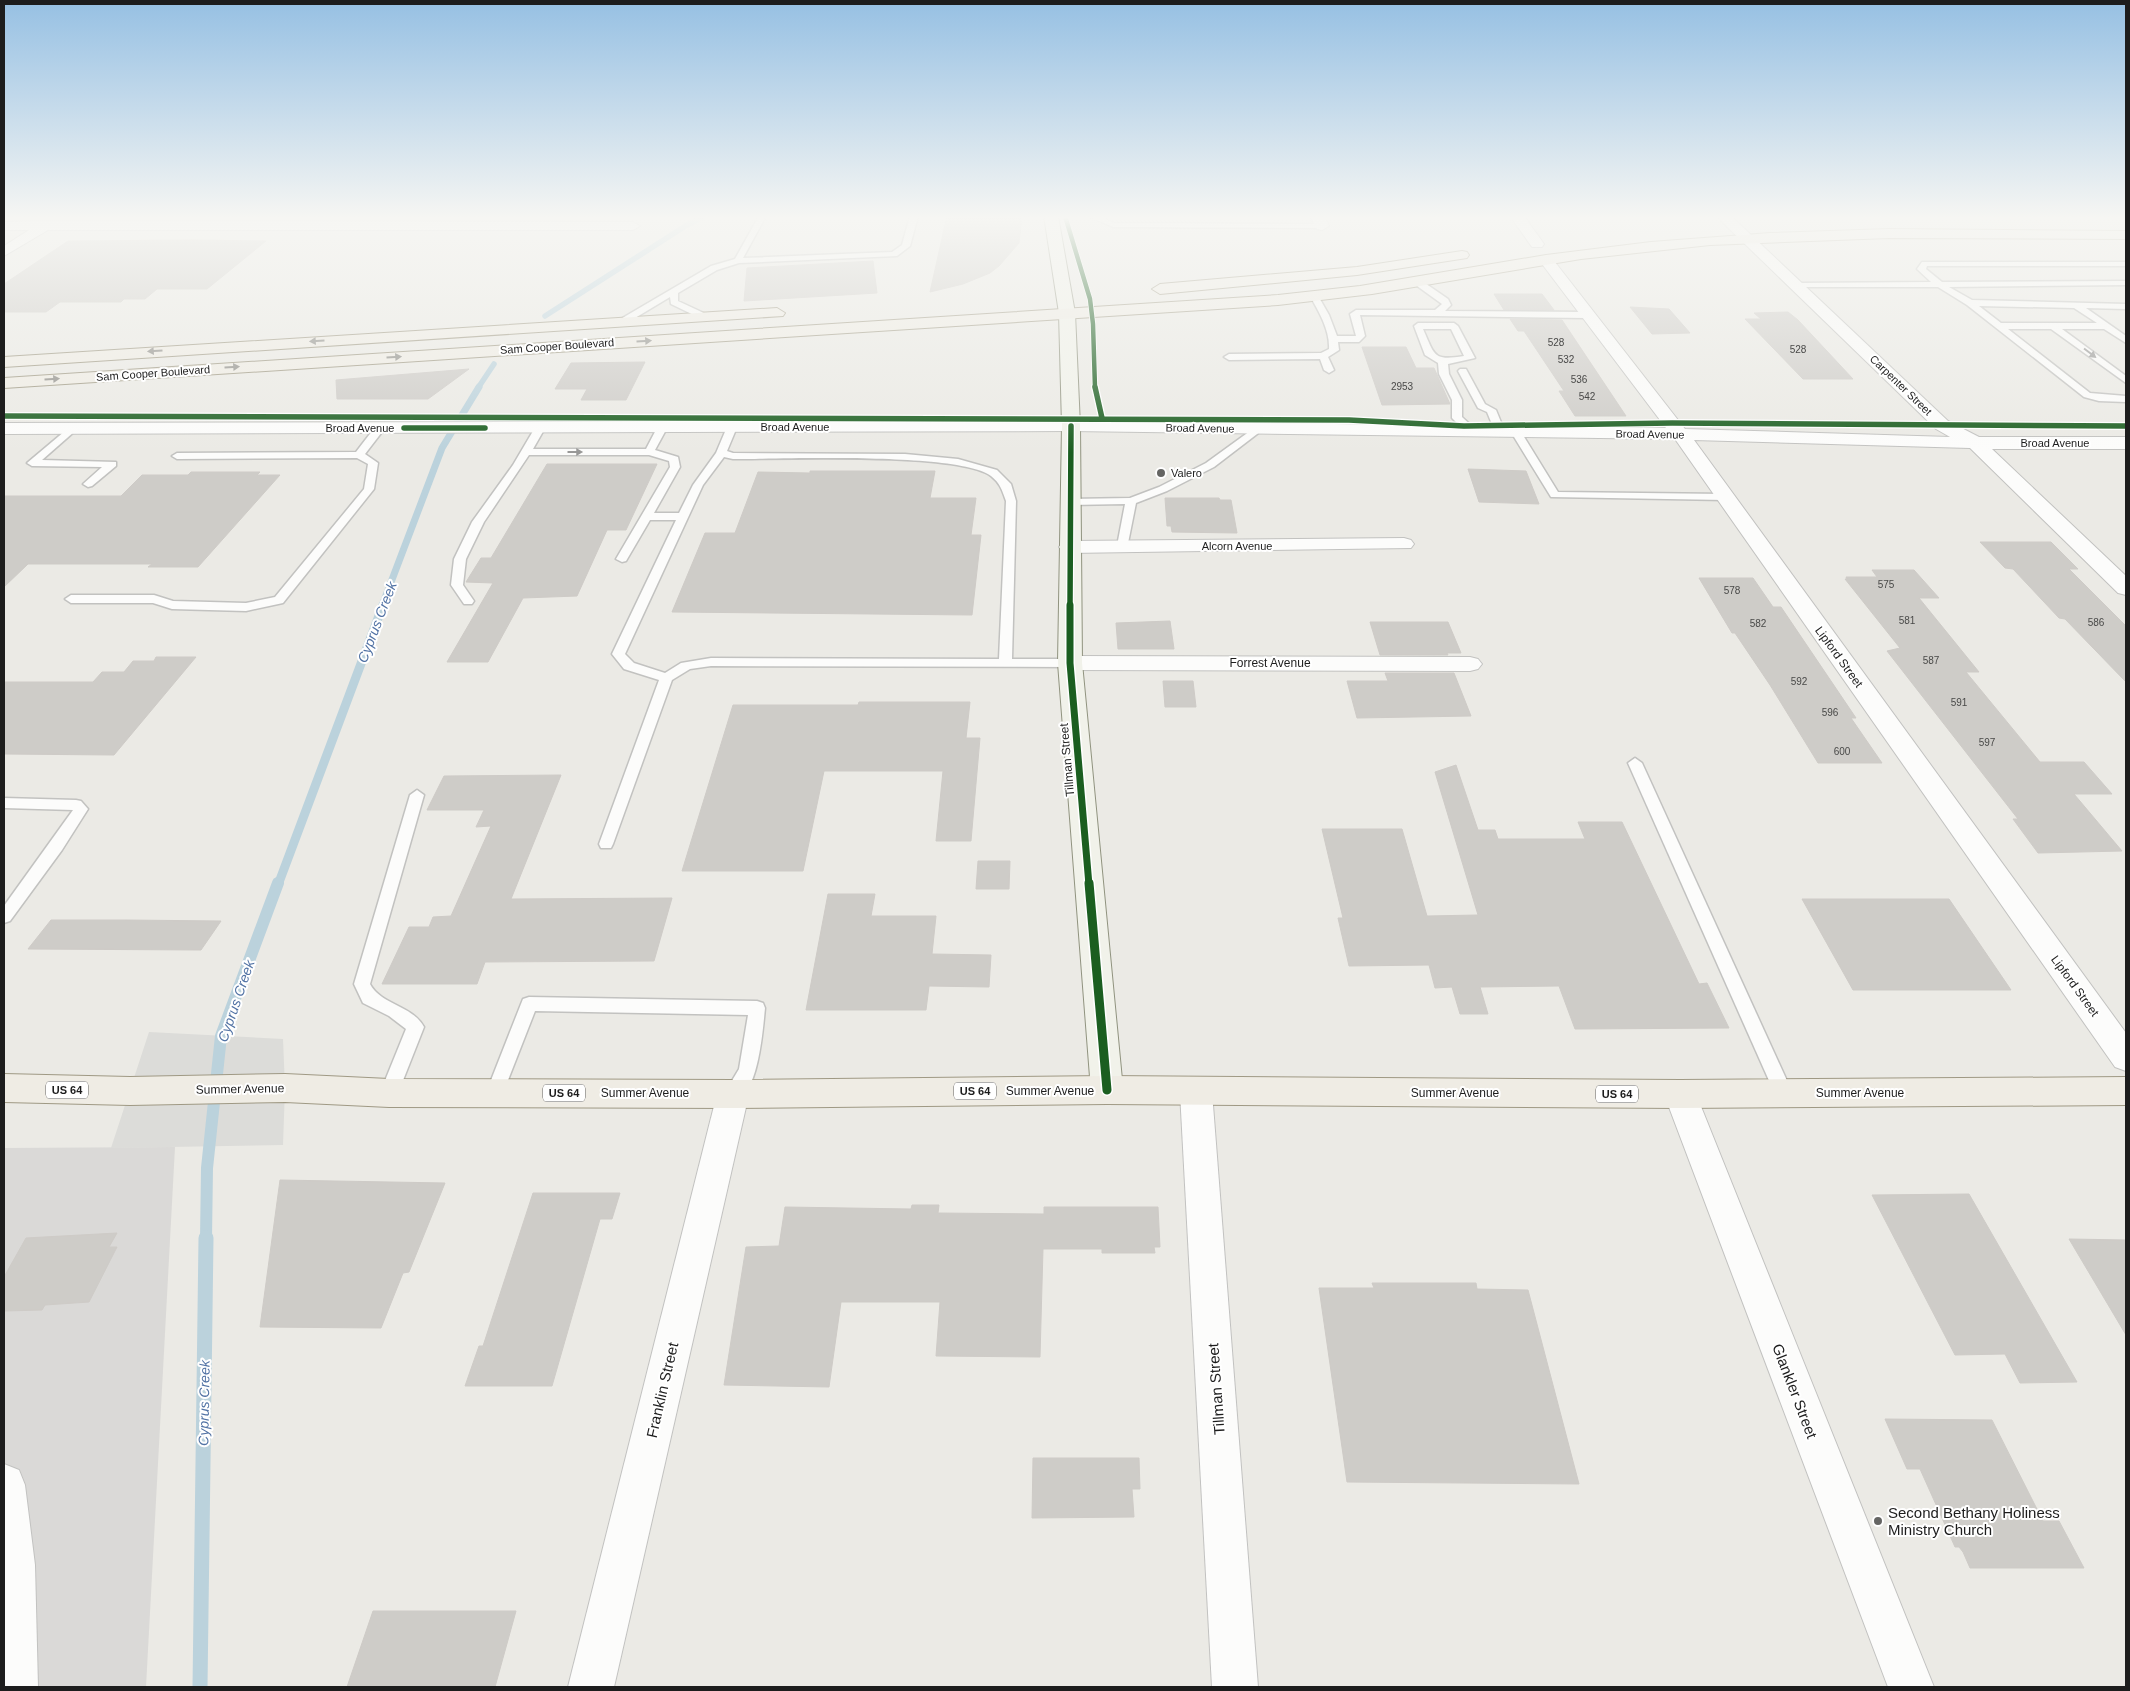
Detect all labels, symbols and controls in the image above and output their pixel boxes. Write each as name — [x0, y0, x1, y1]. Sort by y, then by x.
street label: Sam Cooper Boulevard — [500, 336, 614, 356]
one-way arrow — [636, 336, 652, 344]
one-way arrow — [309, 337, 325, 345]
house number: 528 — [1548, 337, 1565, 348]
house number: 528 — [1790, 344, 1807, 355]
one-way arrow — [146, 347, 162, 355]
one-way arrow — [2083, 348, 2097, 358]
one-way arrow — [386, 352, 402, 360]
street label: Carpenter Street — [1868, 352, 1934, 418]
house number: 532 — [1558, 354, 1575, 365]
street label: Sam Cooper Boulevard — [96, 363, 210, 383]
one-way arrow — [224, 363, 240, 371]
house number: 536 — [1571, 374, 1588, 385]
one-way arrow — [45, 375, 61, 383]
house number: 2953 — [1391, 381, 1414, 392]
house number: 542 — [1579, 391, 1596, 402]
street label: Broad Avenue — [761, 421, 829, 433]
street label: Broad Avenue — [1165, 421, 1235, 435]
street label: Broad Avenue — [326, 422, 394, 434]
street label: Broad Avenue — [1615, 427, 1685, 441]
street label: Broad Avenue — [2021, 437, 2089, 449]
one-way arrow — [567, 448, 583, 456]
marker: Valero — [1155, 467, 1167, 479]
place label: Valero — [1171, 467, 1202, 479]
street label: Alcorn Avenue — [1202, 540, 1272, 552]
water label: Cyprus Creek — [354, 578, 400, 665]
house number: 575 — [1878, 579, 1895, 590]
house number: 578 — [1724, 585, 1741, 596]
house number: 581 — [1899, 615, 1916, 626]
house number: 586 — [2088, 617, 2105, 628]
house number: 582 — [1750, 618, 1767, 629]
street label: Lipford Street — [1812, 624, 1866, 691]
house number: 587 — [1923, 655, 1940, 666]
street label: Forrest Avenue — [1229, 656, 1311, 670]
house number: 592 — [1791, 676, 1808, 687]
house number: 591 — [1951, 697, 1968, 708]
house number: 596 — [1822, 707, 1839, 718]
street label: Tillman Street — [1057, 722, 1077, 797]
house number: 597 — [1979, 737, 1996, 748]
house number: 600 — [1834, 746, 1851, 757]
street label: Lipford Street — [2048, 953, 2102, 1020]
water label: Cyprus Creek — [215, 957, 258, 1044]
street label: Summer Avenue — [196, 1081, 285, 1097]
road number: US 64 — [46, 1082, 88, 1098]
road number: US 64 — [954, 1082, 996, 1100]
road number: US 64 — [543, 1084, 585, 1102]
street label: Summer Avenue — [1006, 1084, 1095, 1098]
street label: Summer Avenue — [601, 1086, 690, 1100]
street label: Summer Avenue — [1411, 1086, 1500, 1100]
road number: US 64 — [1596, 1086, 1638, 1102]
street label: Summer Avenue — [1816, 1086, 1905, 1100]
street label: Franklin Street — [643, 1340, 681, 1439]
street label: Glankler Street — [1769, 1341, 1821, 1442]
street label: Tillman Street — [1204, 1342, 1228, 1435]
water label: Cyprus Creek — [195, 1359, 213, 1446]
place label: Second Bethany Holiness Ministry Church — [1888, 1504, 2060, 1538]
marker: Second Bethany Holiness Ministry Church — [1872, 1515, 1884, 1527]

